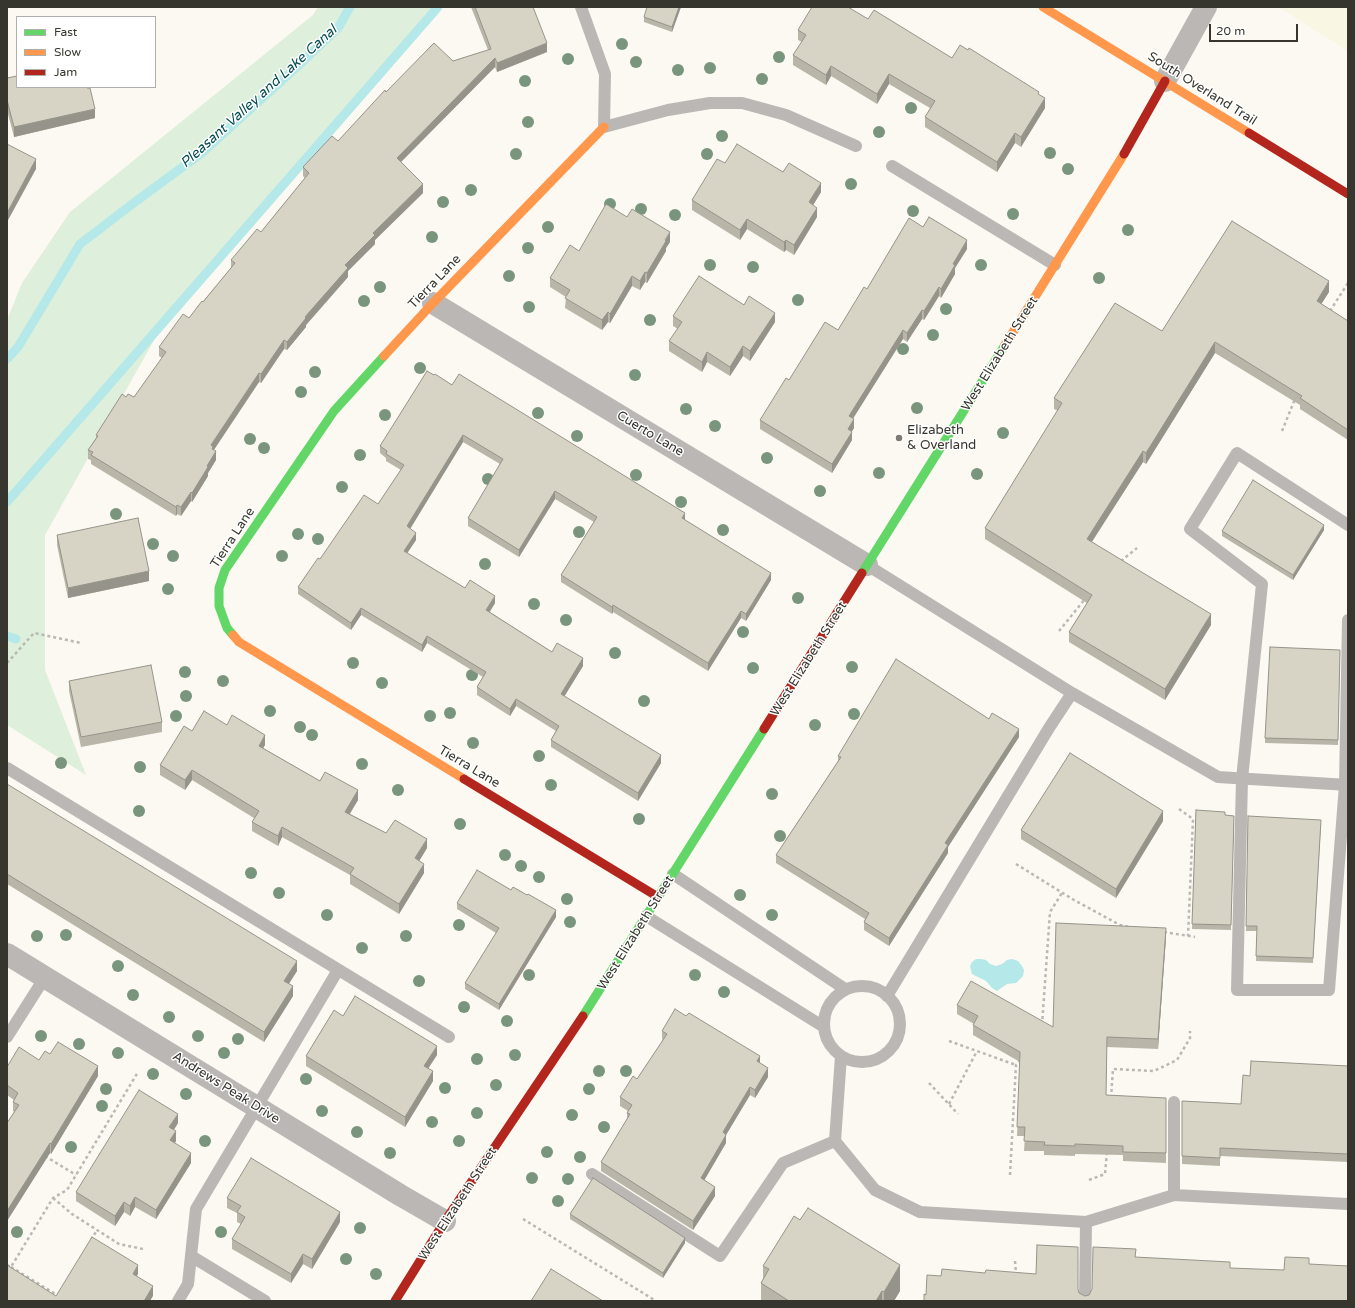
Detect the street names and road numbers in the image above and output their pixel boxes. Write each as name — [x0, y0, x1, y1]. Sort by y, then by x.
street label: South Overland Trail — [1145, 49, 1259, 129]
street label: Tierra Lane — [405, 252, 465, 312]
street label: West Elizabeth Street — [958, 294, 1042, 414]
street label: Cuerto Lane — [614, 408, 686, 460]
street label: Tierra Lane — [208, 505, 258, 571]
street label: West Elizabeth Street — [767, 599, 851, 719]
street label: Tierra Lane — [435, 743, 503, 791]
street label: West Elizabeth Street — [594, 873, 678, 993]
street label: Andrews Peak Drive — [170, 1049, 282, 1127]
street label: West Elizabeth Street — [416, 1144, 500, 1264]

